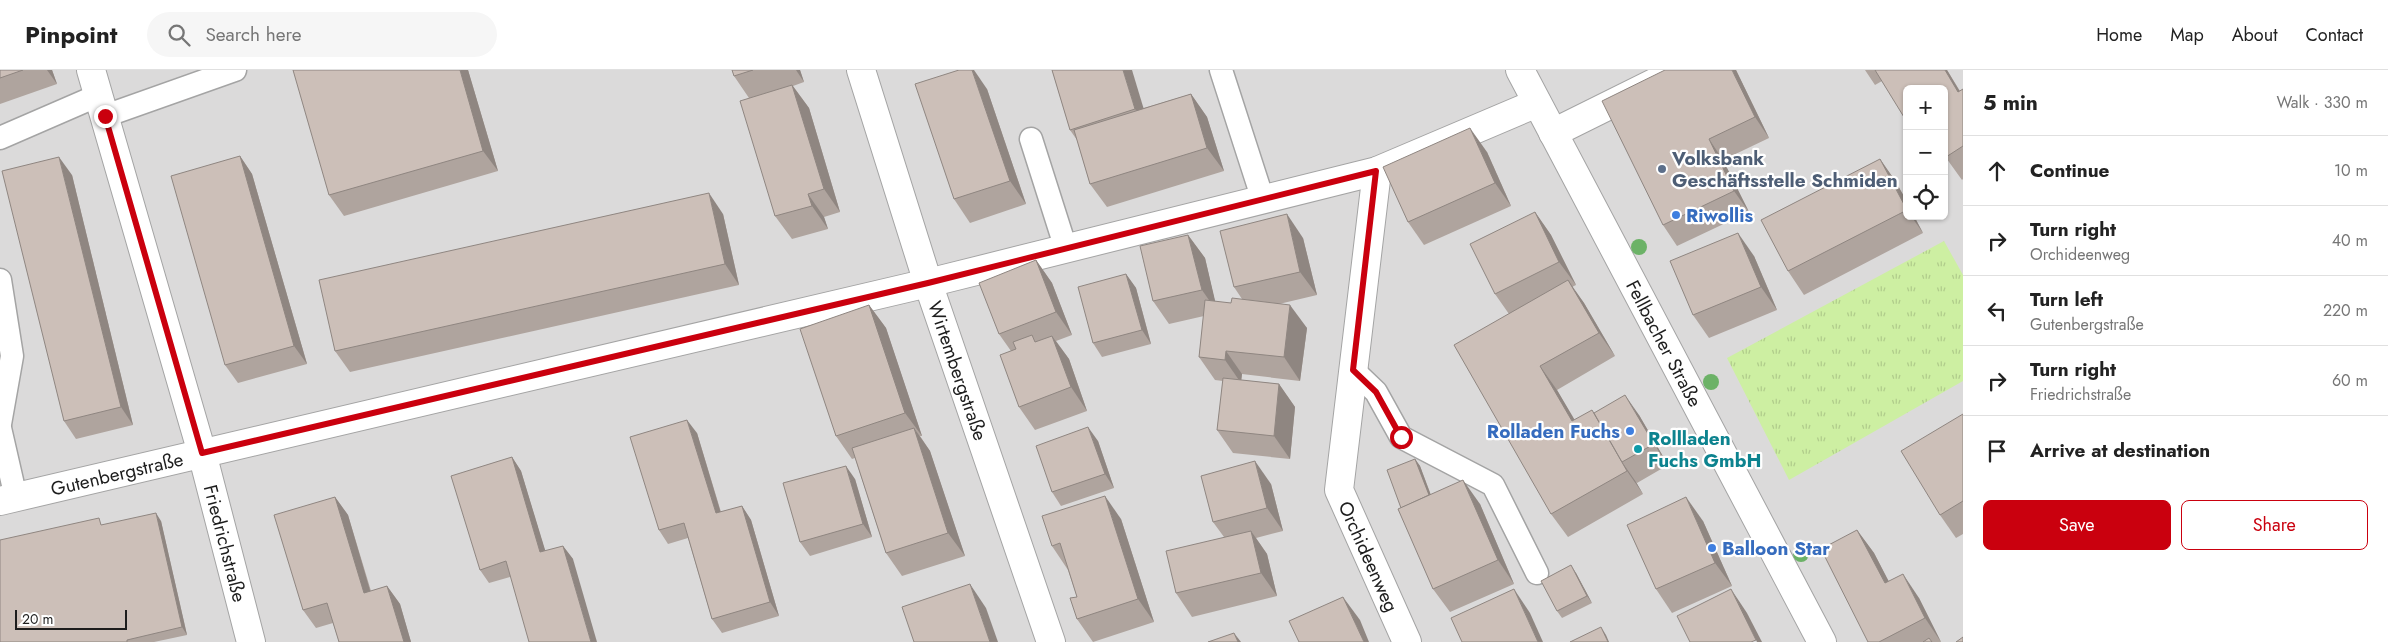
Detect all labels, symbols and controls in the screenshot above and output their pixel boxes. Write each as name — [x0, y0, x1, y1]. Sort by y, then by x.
search box — [147, 12, 497, 57]
text: Pinpoint — [25, 17, 117, 52]
icon: search — [165, 21, 193, 49]
text: Search here — [205, 21, 302, 48]
text: Home — [2096, 22, 2142, 48]
text: Map — [2170, 22, 2204, 48]
text: About — [2232, 22, 2277, 48]
text: Contact — [2305, 22, 2363, 48]
map controls — [1903, 85, 1948, 220]
button: + — [1903, 85, 1948, 130]
text: 5 min — [1983, 88, 2038, 118]
text: Walk · 330 m — [2277, 91, 2368, 114]
route end — [94, 105, 117, 128]
button: − — [1903, 130, 1948, 175]
place label: Volksbank Geschäftsstelle Schmiden — [1671, 145, 1898, 194]
icon: ahead — [1983, 157, 2011, 185]
text: Continue — [2030, 157, 2109, 184]
text: 10 m — [2334, 159, 2368, 182]
marker: Volksbank Geschäftsstelle Schmiden — [1656, 163, 1668, 175]
button: locate — [1903, 175, 1948, 220]
place label: Riwollis — [1686, 202, 1753, 229]
marker: Riwollis — [1670, 209, 1682, 221]
text: Turn right — [2030, 216, 2116, 243]
icon: right — [1983, 227, 2011, 255]
text: 40 m — [2332, 229, 2368, 252]
text: Orchideenweg — [2030, 243, 2130, 266]
street label: Fellbacher Straße — [1620, 275, 1709, 412]
text: Turn left — [2030, 286, 2103, 313]
street label: Wirtembergstraße — [922, 297, 994, 444]
icon: left — [1983, 297, 2011, 325]
text: 220 m — [2323, 299, 2368, 322]
text: Gutenbergstraße — [2030, 313, 2144, 336]
text: Turn right — [2030, 356, 2116, 383]
icon: right — [1983, 367, 2011, 395]
text: 60 m — [2332, 369, 2368, 392]
text: Friedrichstraße — [2030, 383, 2131, 406]
place label: Rolladen Fuchs — [1487, 418, 1620, 445]
marker: Rolladen Fuchs — [1624, 425, 1636, 437]
place label: Rollladen Fuchs GmbH — [1648, 425, 1761, 474]
route start — [1390, 426, 1413, 449]
icon: arrive — [1983, 437, 2011, 465]
text: Arrive at destination — [2030, 437, 2210, 464]
marker: Rollladen Fuchs GmbH — [1632, 443, 1644, 455]
street label: Gutenbergstraße — [48, 445, 186, 502]
street label: Friedrichstraße — [197, 482, 254, 605]
street label: Orchideenweg — [1332, 497, 1405, 616]
button: Save — [1983, 500, 2171, 550]
button: Share — [2181, 500, 2368, 550]
place label: Balloon Star — [1722, 535, 1830, 562]
marker: Balloon Star — [1706, 542, 1718, 554]
scale bar — [15, 607, 128, 630]
text: 20 m — [22, 609, 54, 629]

